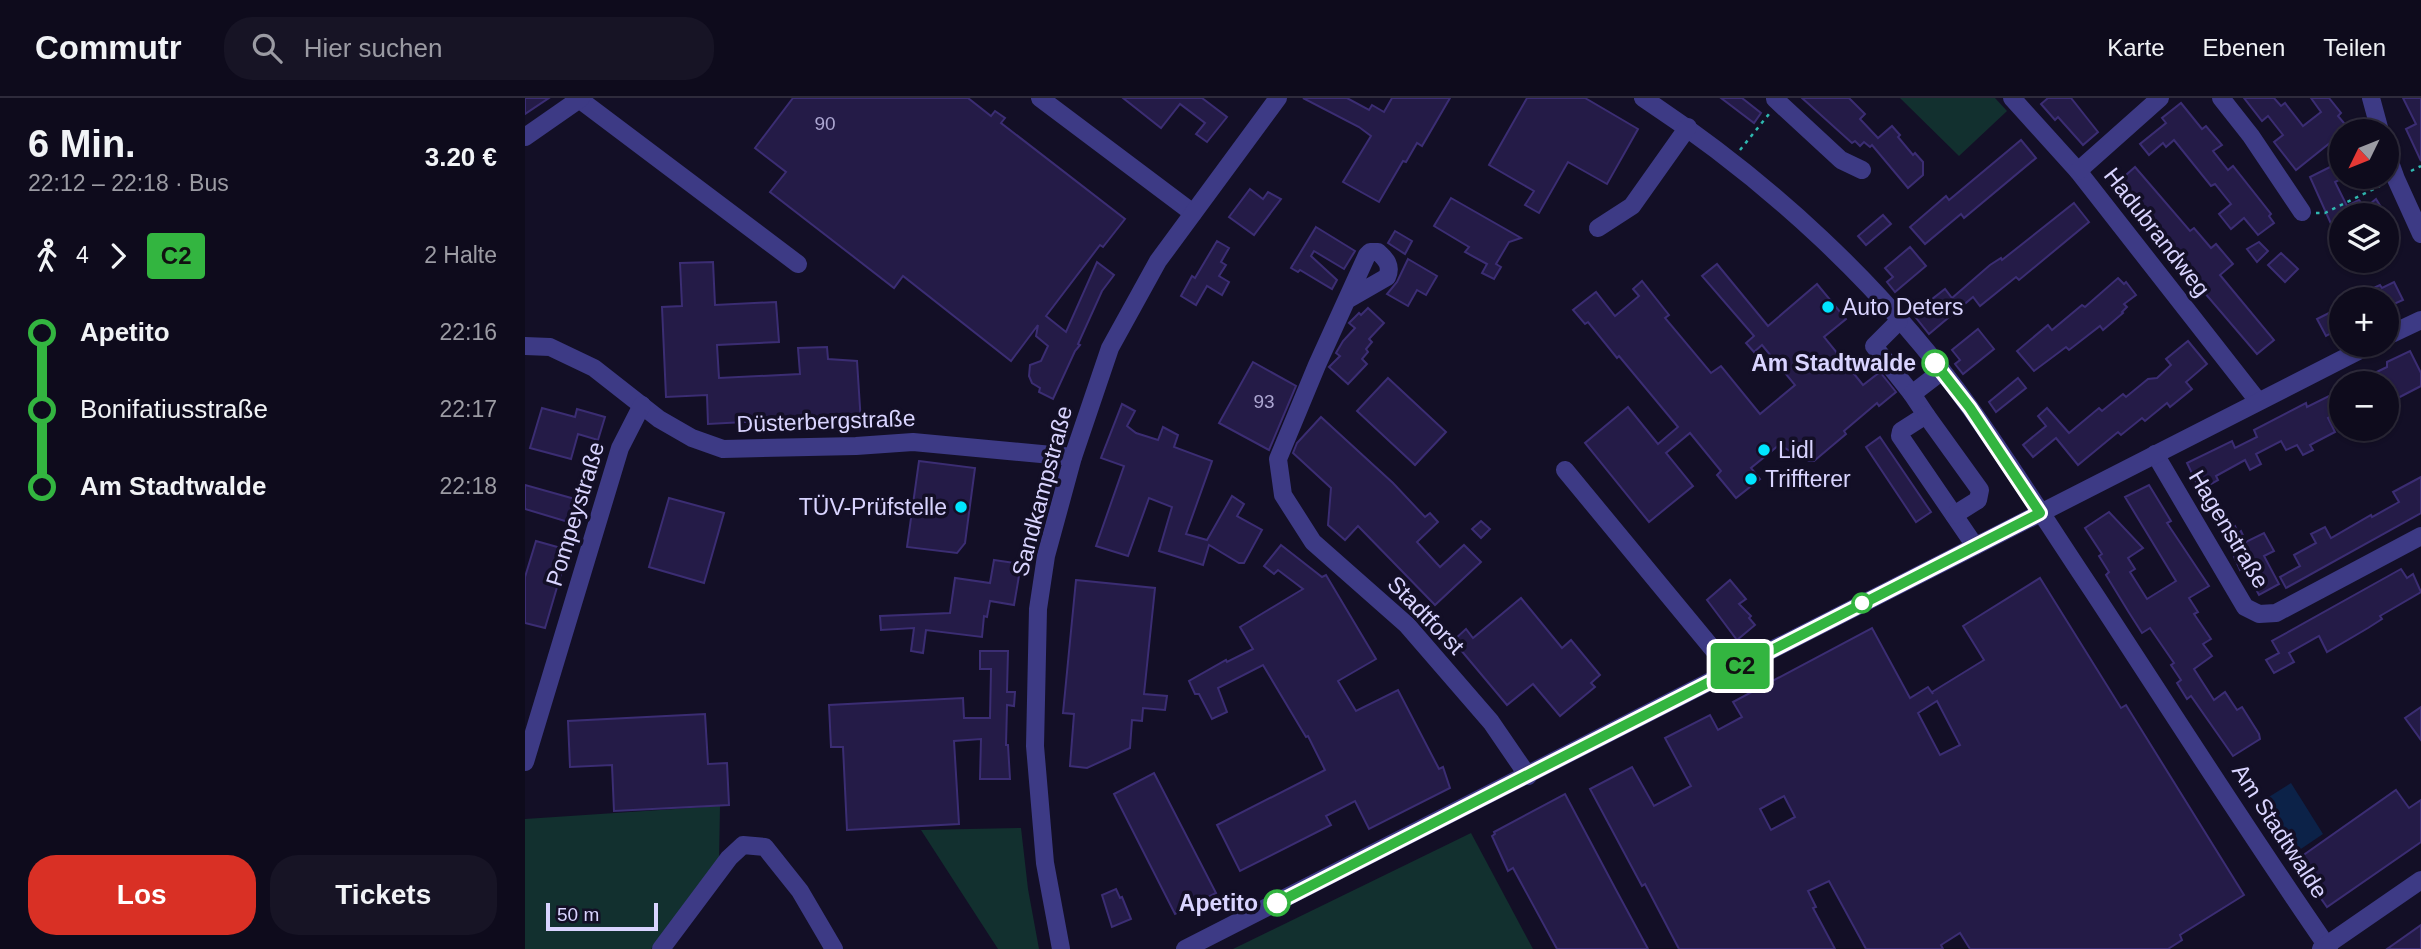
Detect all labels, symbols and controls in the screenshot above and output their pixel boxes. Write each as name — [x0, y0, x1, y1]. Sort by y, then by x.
search box — [224, 17, 714, 80]
text: Commutr — [35, 29, 182, 66]
icon: search — [248, 29, 286, 67]
text: Hier suchen — [304, 33, 442, 63]
text: Karte — [2107, 34, 2165, 61]
text: Ebenen — [2203, 34, 2285, 61]
text: Teilen — [2323, 34, 2386, 61]
house number: 90 — [814, 113, 836, 134]
north arrow — [2329, 119, 2399, 189]
map controls — [2329, 119, 2399, 441]
text: 6 Min. — [28, 123, 136, 165]
text: 3.20 € — [425, 142, 497, 172]
street label: Hadubrandweg — [2099, 163, 2215, 301]
text: 22:12 – 22:18 · Bus — [28, 170, 229, 196]
button: layers — [2329, 203, 2399, 273]
icon: walk — [28, 237, 66, 275]
icon: forward — [99, 237, 137, 275]
text: 4 — [76, 242, 89, 268]
text: C2 — [161, 242, 191, 269]
text: 2 Halte — [424, 242, 497, 268]
button: + — [2329, 287, 2399, 357]
place label: Auto Deters — [1842, 294, 1963, 320]
marker: Auto Deters — [1820, 299, 1836, 315]
text: Apetito — [80, 317, 170, 347]
text: 22:16 — [439, 319, 497, 345]
place label: Am Stadtwalde — [1751, 350, 1916, 376]
marker: Am Stadtwalde — [1922, 350, 1948, 376]
button: − — [2329, 371, 2399, 441]
house number: 93 — [1253, 391, 1275, 412]
text: Bonifatiusstraße — [80, 394, 268, 424]
text: 22:17 — [439, 396, 497, 422]
street label: Sandkampstraße — [1007, 403, 1077, 579]
street label: Düsterbergstraße — [736, 405, 916, 437]
place label: Lidl — [1778, 437, 1814, 463]
street label: Pompeystraße — [541, 439, 609, 589]
marker: Lidl — [1756, 442, 1772, 458]
street label: Hagenstraße — [2184, 465, 2274, 593]
place label: Triffterer — [1765, 466, 1851, 492]
text: Am Stadtwalde — [80, 471, 266, 501]
marker: Triffterer — [1743, 471, 1759, 487]
text: 22:18 — [439, 473, 497, 499]
place label: TÜV-Prüfstelle — [799, 494, 947, 520]
marker: TÜV-Prüfstelle — [953, 499, 969, 515]
street label: Stadtforst — [1382, 571, 1470, 660]
unlabelled marker — [1852, 593, 1872, 613]
line badge: C2 — [1709, 643, 1771, 689]
text: C2 — [1725, 652, 1755, 679]
street label: Am Stadtwalde — [2227, 759, 2333, 903]
button: Los — [28, 855, 256, 935]
button: Tickets — [270, 855, 497, 935]
place label: Apetito — [1179, 890, 1258, 916]
marker: Apetito — [1264, 890, 1290, 916]
scale bar — [546, 900, 658, 932]
text: 50 m — [557, 904, 599, 925]

